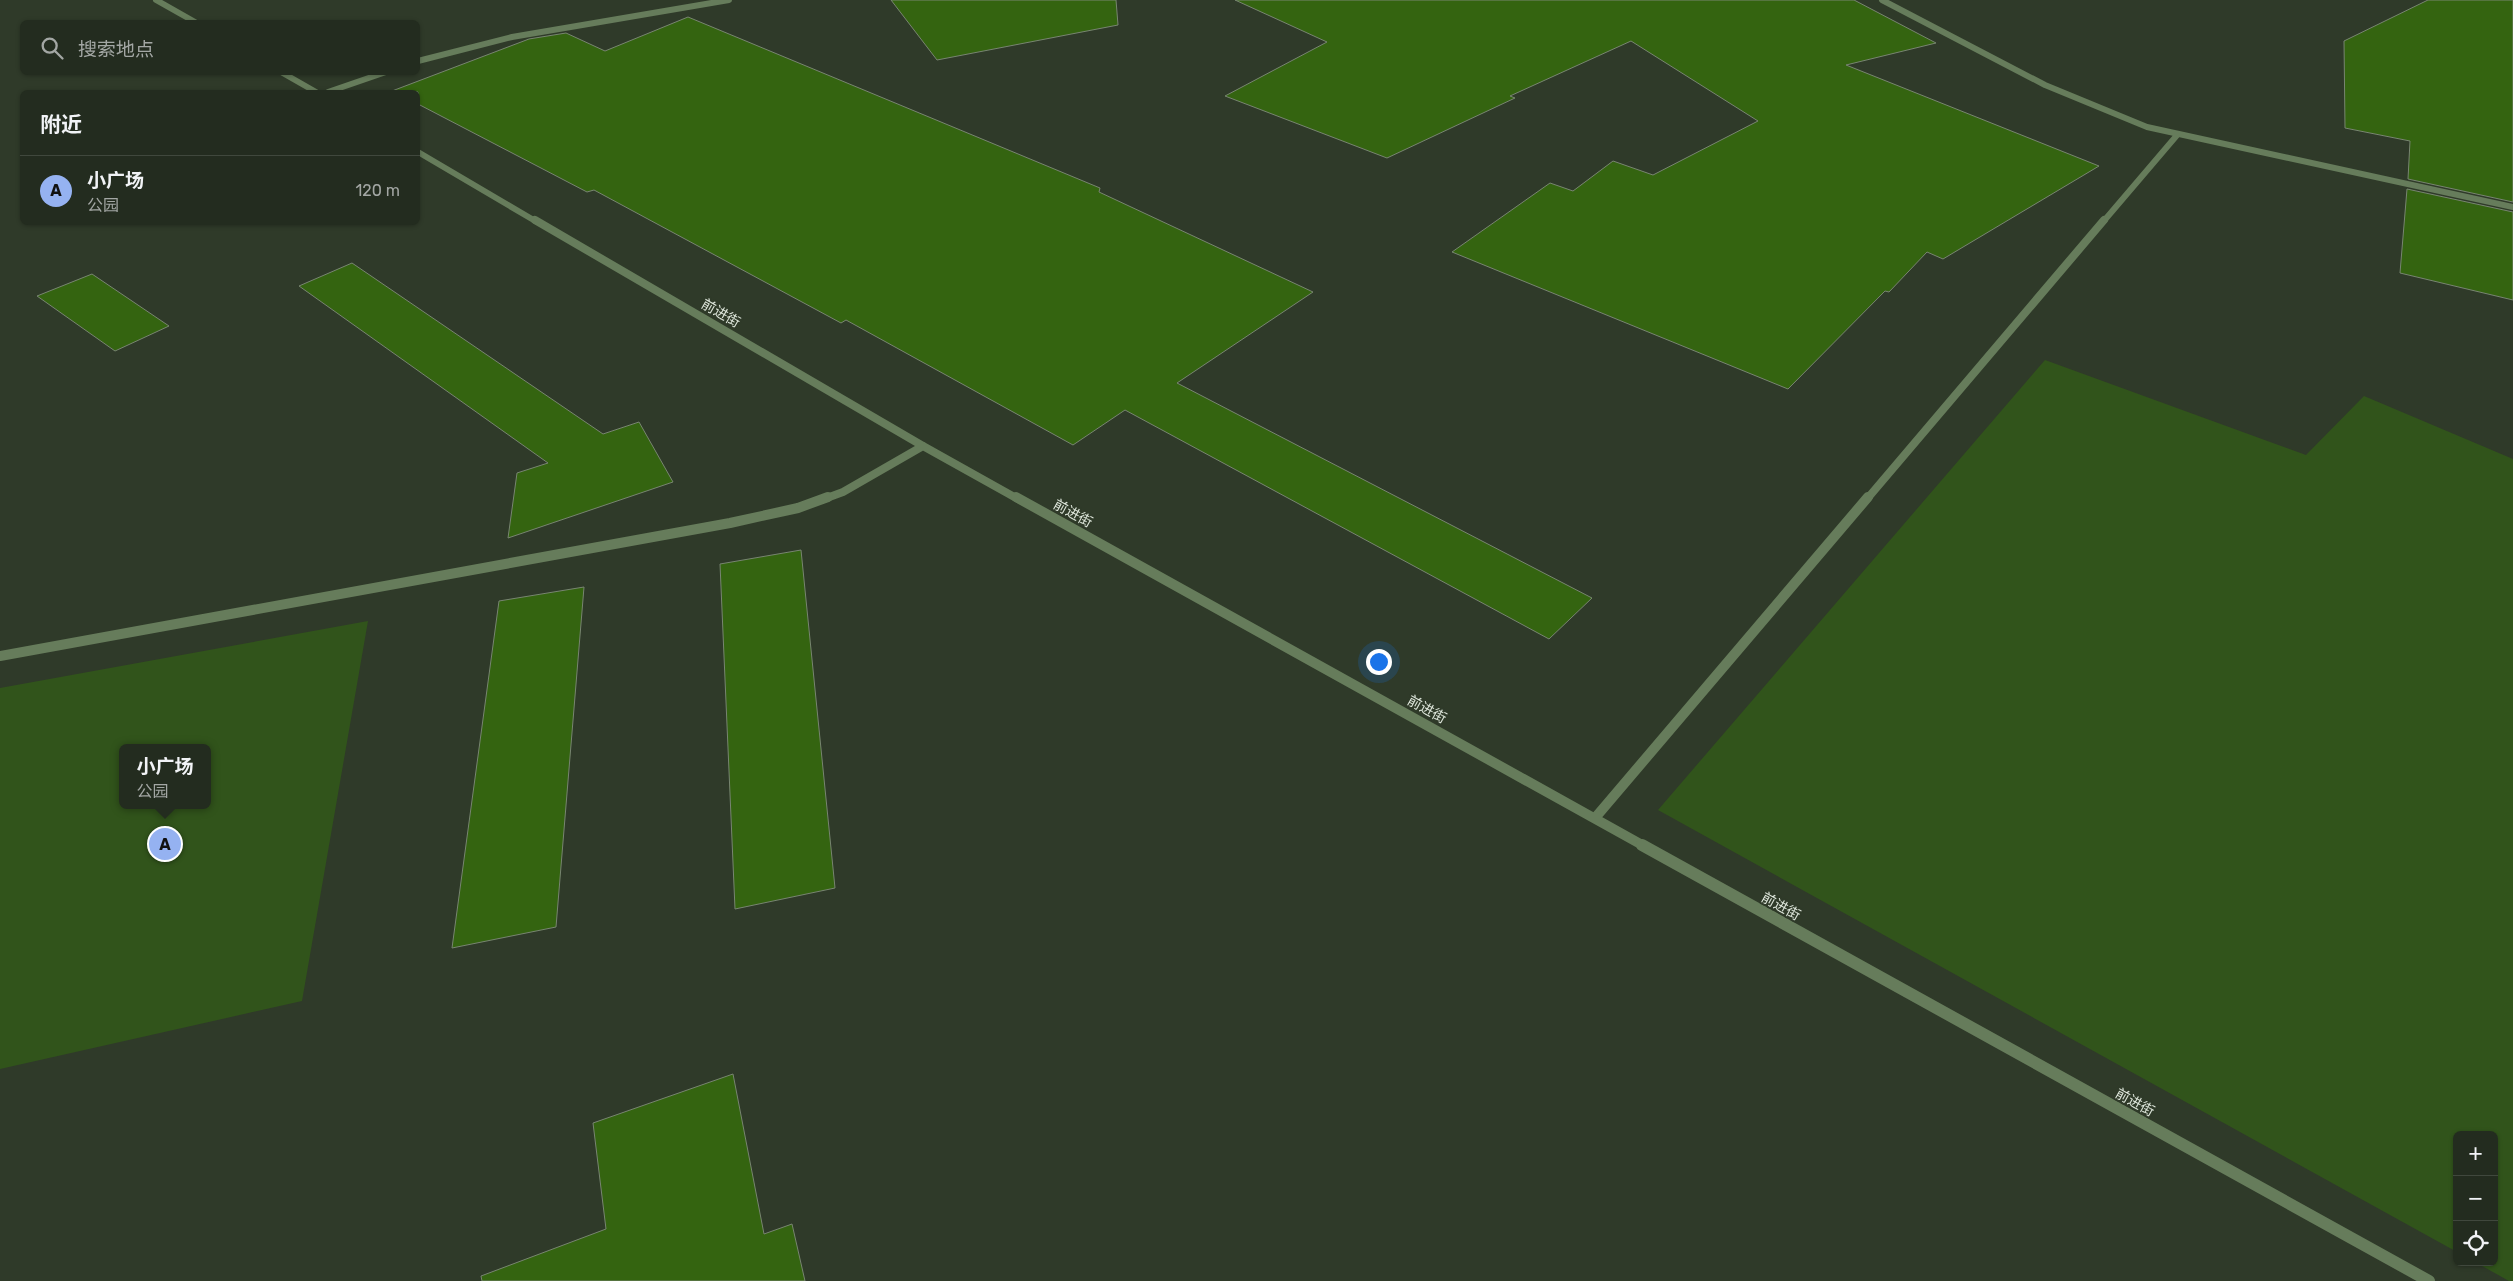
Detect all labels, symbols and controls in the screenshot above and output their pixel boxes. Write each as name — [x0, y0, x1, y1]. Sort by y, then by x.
search box — [20, 20, 420, 75]
icon: search — [38, 34, 66, 62]
text: 搜索地点 — [78, 38, 154, 61]
text: 附近 — [40, 112, 82, 137]
text: 小广场 — [87, 169, 144, 192]
text: A — [50, 181, 62, 200]
text: 120 m — [355, 181, 400, 200]
text: 公园 — [87, 196, 119, 215]
street label: 前进街 — [698, 296, 743, 331]
street label: 前进街 — [1050, 496, 1095, 531]
your location — [1366, 649, 1392, 675]
street label: 前进街 — [1404, 692, 1449, 727]
popup — [119, 744, 211, 809]
text: 小广场 — [136, 755, 194, 778]
text: 公园 — [136, 782, 169, 801]
pin: A — [149, 825, 181, 863]
street label: 前进街 — [1758, 889, 1803, 924]
street label: 前进街 — [2112, 1085, 2157, 1120]
map controls — [2453, 1131, 2498, 1266]
button: + — [2453, 1131, 2498, 1176]
button: − — [2453, 1176, 2498, 1221]
button: locate — [2453, 1221, 2498, 1266]

